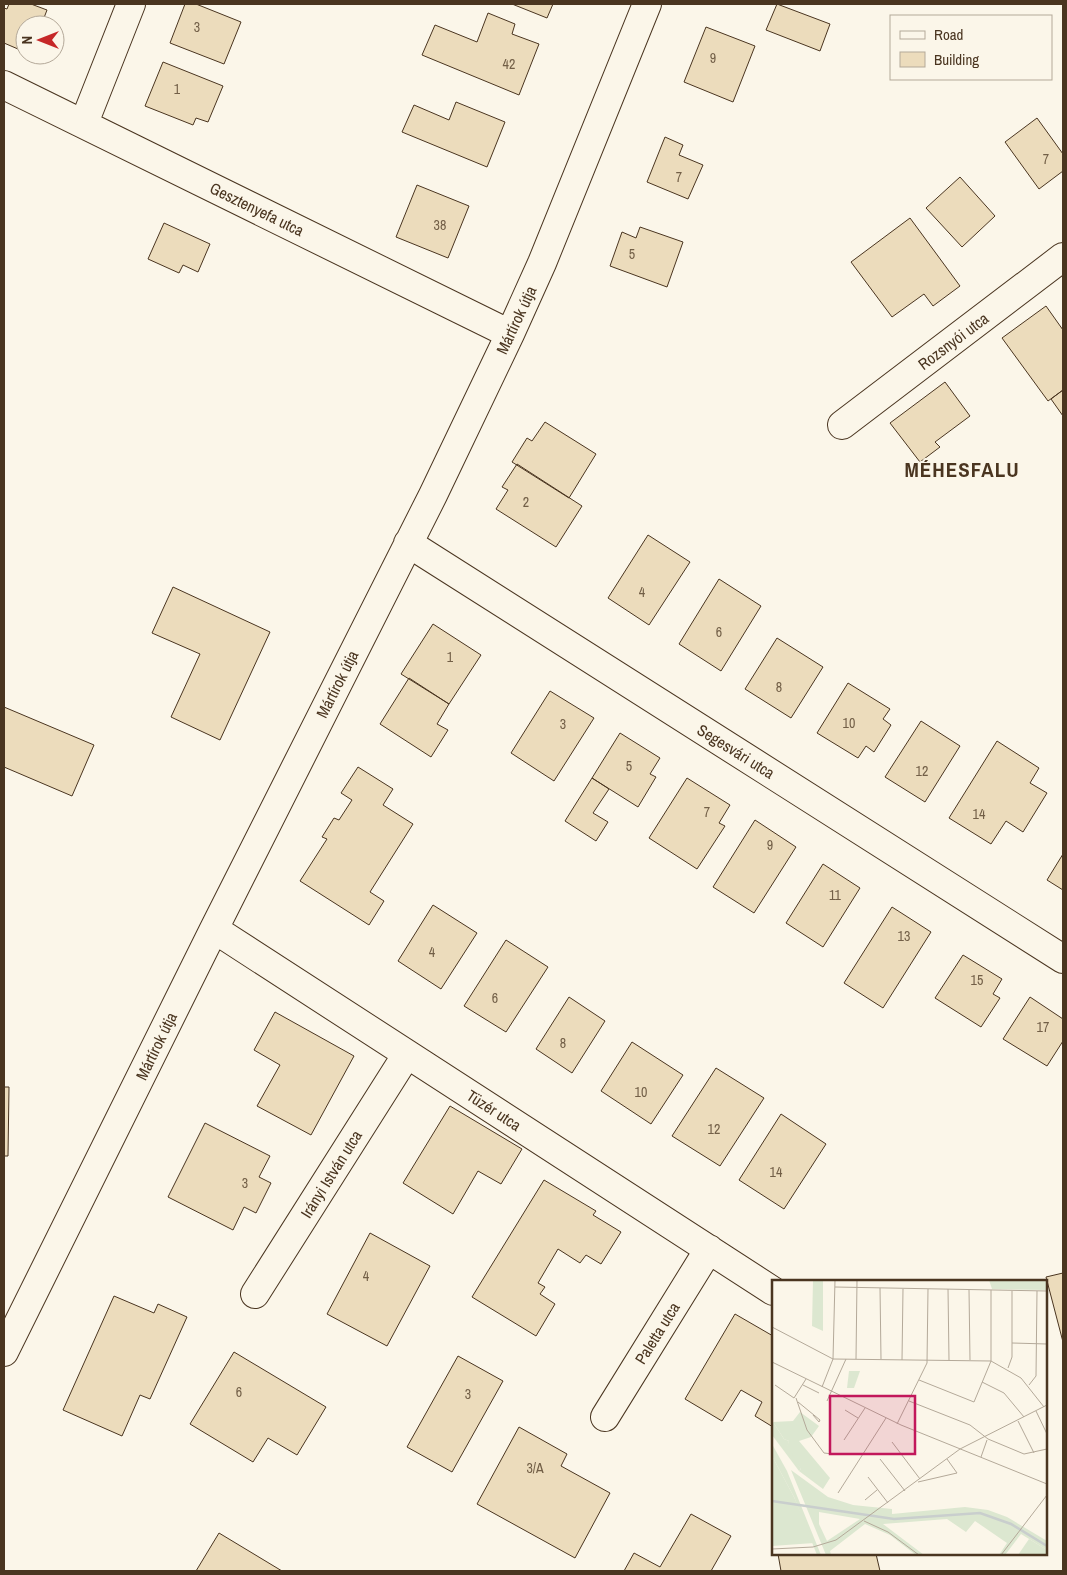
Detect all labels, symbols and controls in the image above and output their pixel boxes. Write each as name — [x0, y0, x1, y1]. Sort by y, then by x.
north arrow — [15, 15, 65, 65]
legend — [890, 15, 1052, 80]
house number: 3 — [194, 18, 200, 36]
text: Road — [934, 24, 963, 45]
text: N — [18, 36, 36, 44]
house number: 9 — [710, 49, 716, 67]
text: Building — [934, 49, 979, 70]
house number: 42 — [503, 55, 515, 73]
house number: 1 — [174, 80, 181, 98]
house number: 7 — [1043, 150, 1049, 168]
house number: 7 — [676, 168, 682, 186]
street label: Gesztenyefa utca — [206, 177, 308, 242]
house number: 38 — [434, 216, 446, 234]
house number: 5 — [629, 245, 635, 263]
street label: Mártírok útja — [491, 282, 542, 358]
street label: Rozsnyói utca — [913, 307, 993, 375]
district label: MÉHESFALU — [904, 455, 1020, 484]
house number: 2 — [523, 493, 529, 511]
house number: 4 — [639, 583, 646, 601]
house number: 6 — [716, 623, 722, 641]
street label: Mártírok útja — [311, 646, 364, 721]
house number: 1 — [447, 648, 454, 666]
house number: 8 — [776, 678, 782, 696]
house number: 10 — [843, 714, 855, 732]
house number: 3 — [560, 715, 566, 733]
street label: Segesvári utca — [693, 718, 780, 784]
house number: 5 — [626, 757, 632, 775]
house number: 12 — [916, 762, 928, 780]
house number: 7 — [704, 803, 710, 821]
house number: 14 — [973, 805, 986, 823]
house number: 9 — [767, 836, 773, 854]
house number: 11 — [829, 886, 842, 904]
house number: 13 — [898, 927, 910, 945]
house number: 4 — [429, 943, 436, 961]
house number: 15 — [971, 971, 983, 989]
house number: 6 — [492, 989, 498, 1007]
street label: Mártírok útja — [130, 1008, 182, 1084]
house number: 17 — [1037, 1018, 1049, 1036]
house number: 8 — [560, 1034, 566, 1052]
house number: 10 — [635, 1083, 647, 1101]
street label: Tüzér utca — [462, 1084, 526, 1136]
house number: 12 — [708, 1120, 720, 1138]
street label: Irányi István utca — [295, 1125, 367, 1222]
house number: 14 — [770, 1163, 783, 1181]
house number: 3 — [242, 1174, 248, 1192]
house number: 4 — [363, 1267, 370, 1285]
inset map — [772, 1280, 1047, 1555]
street label: Paletta utca — [629, 1297, 685, 1368]
house number: 6 — [236, 1383, 242, 1401]
house number: 3 — [465, 1385, 471, 1403]
house number: 3/A — [526, 1459, 544, 1477]

